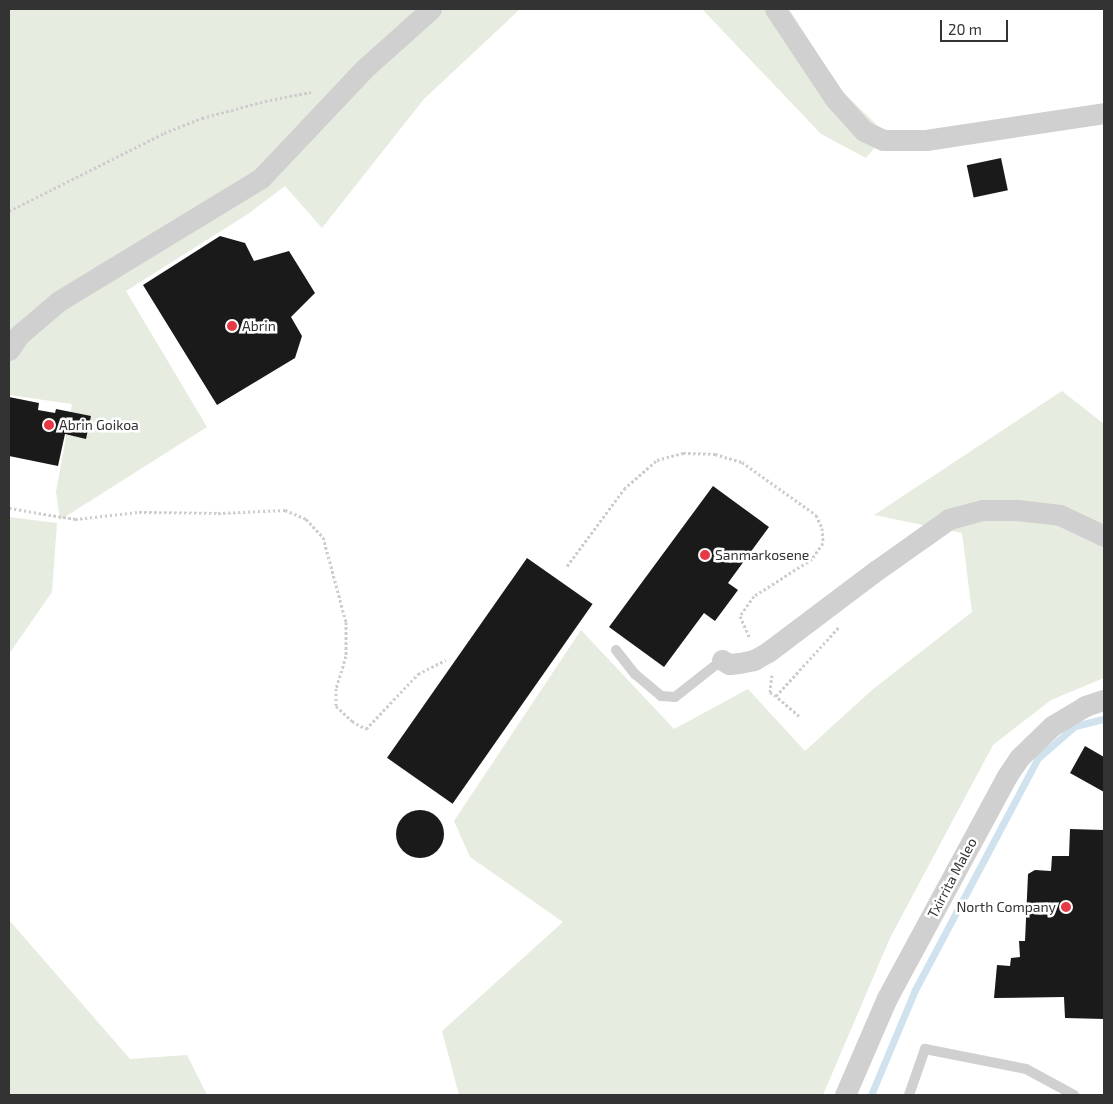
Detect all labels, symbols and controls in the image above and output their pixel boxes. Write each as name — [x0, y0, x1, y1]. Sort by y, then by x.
scale bar — [943, 10, 1010, 42]
text: 20 m — [948, 20, 982, 38]
place label: Abrin — [242, 318, 276, 334]
marker: Abrin — [226, 320, 238, 332]
place label: Abrin Goikoa — [59, 417, 139, 433]
marker: Abrin Goikoa — [43, 419, 55, 431]
place label: Sanmarkosene — [715, 547, 809, 563]
marker: Sanmarkosene — [699, 549, 711, 561]
street label: Txirrita Maleo — [924, 835, 980, 921]
place label: North Company — [956, 899, 1056, 915]
marker: North Company — [1060, 901, 1072, 913]

